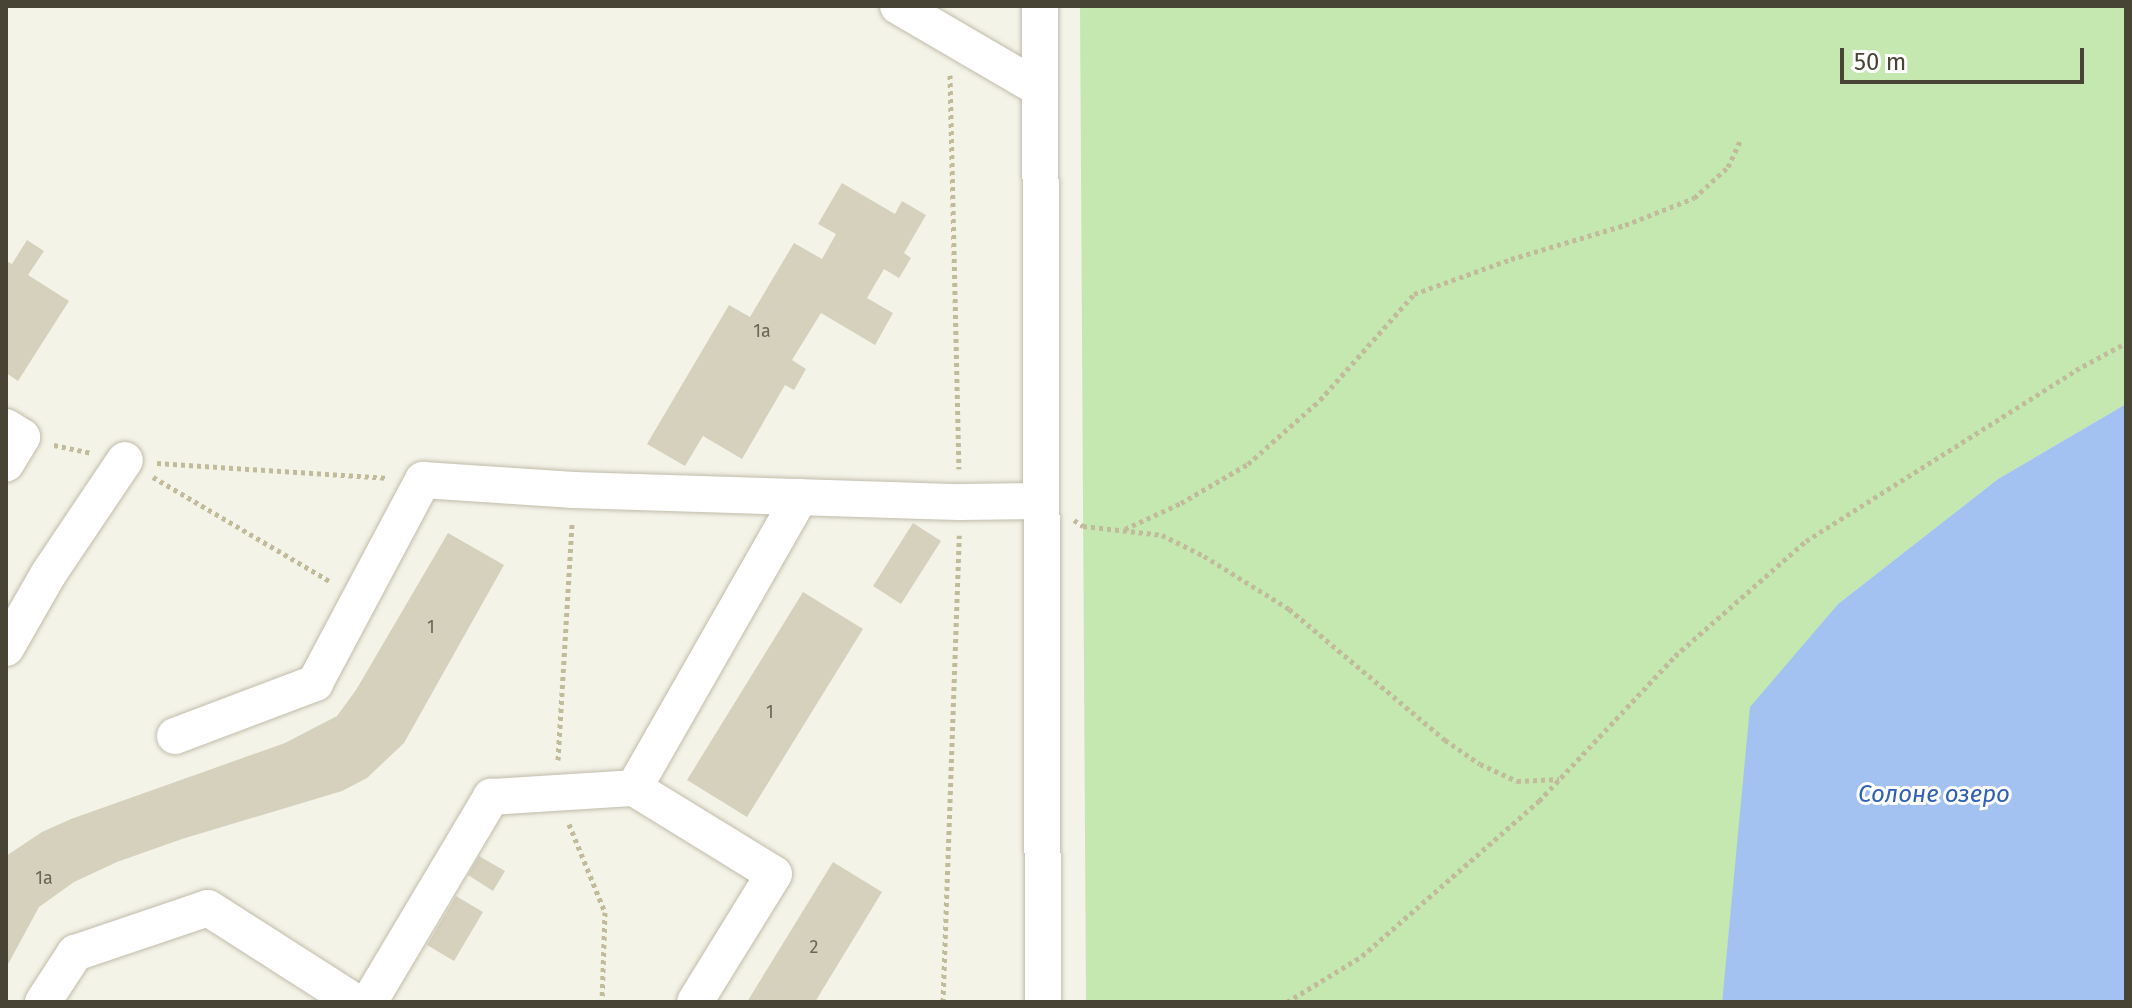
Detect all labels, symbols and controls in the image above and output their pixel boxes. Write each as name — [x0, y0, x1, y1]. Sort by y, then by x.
scale bar — [1844, 32, 2088, 82]
text: 50 m — [1854, 48, 1906, 76]
house number: 1а — [753, 320, 771, 342]
house number: 1 — [427, 616, 435, 638]
house number: 1 — [766, 701, 774, 723]
water label: Солоне озеро — [1858, 781, 2010, 809]
house number: 1а — [35, 867, 53, 889]
house number: 2 — [810, 936, 818, 958]

